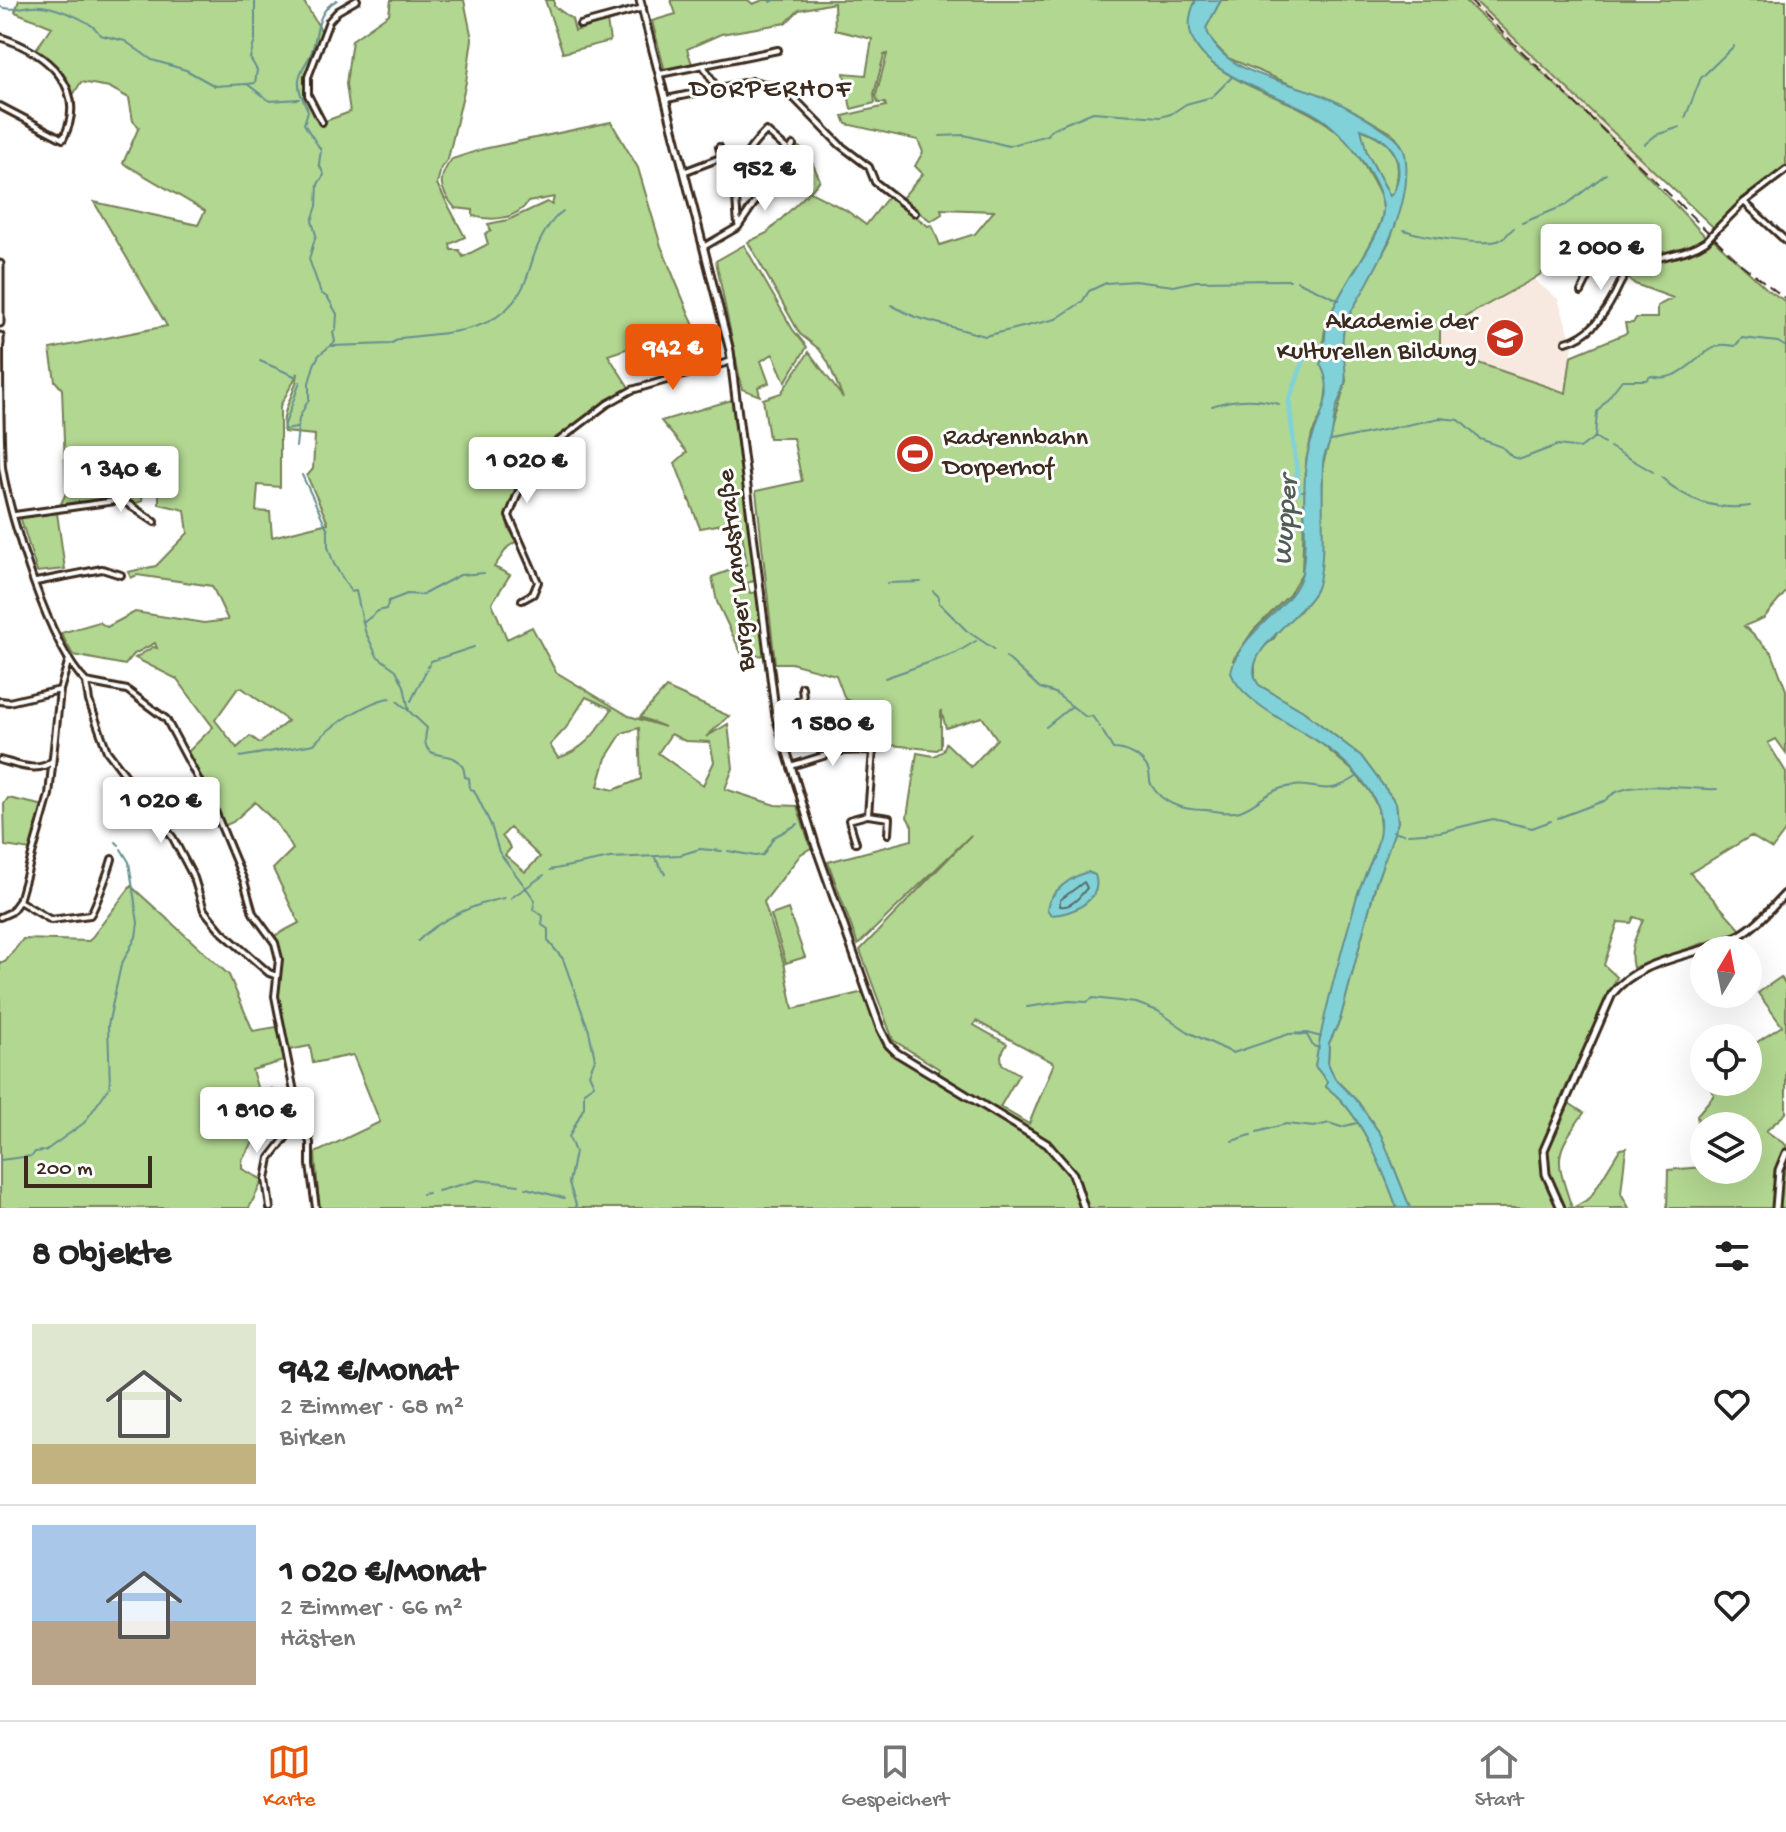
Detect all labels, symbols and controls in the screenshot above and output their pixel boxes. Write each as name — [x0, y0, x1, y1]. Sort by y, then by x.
district label: DORPERHOF — [688, 74, 852, 107]
pin: 952 € — [709, 145, 821, 213]
text: 952 € — [734, 155, 796, 186]
pin: 2 000 € — [1527, 224, 1675, 292]
text: 2 000 € — [1559, 234, 1643, 265]
place label: Akademie der Kulturellen Bildung — [1277, 308, 1480, 369]
school or university icon: Akademie der Kulturellen Bildung — [1484, 317, 1526, 359]
pin: 942 € — [617, 324, 729, 392]
text: 942 € — [643, 334, 703, 365]
place label: Radrennbahn Dorperhof — [941, 424, 1089, 485]
sports icon: Radrennbahn Dorperhof — [894, 433, 936, 475]
pin: 1 020 € — [453, 437, 601, 505]
pin: 1 340 € — [47, 446, 195, 514]
text: 1 020 € — [487, 447, 567, 478]
text: 1 340 € — [82, 456, 160, 487]
street label: Burger Landstraße — [712, 467, 764, 673]
water label: Wupper — [1267, 470, 1307, 566]
pin: 1 580 € — [759, 700, 907, 768]
text: 1 580 € — [793, 710, 873, 741]
pin: 1 020 € — [87, 777, 235, 845]
text: 1 020 € — [121, 787, 201, 818]
north arrow — [1690, 936, 1762, 1008]
map controls — [1690, 936, 1762, 1184]
button: locate — [1690, 1024, 1762, 1096]
pin: 1 810 € — [183, 1087, 331, 1155]
text: 1 810 € — [218, 1097, 296, 1128]
button: layers — [1690, 1112, 1762, 1184]
scale bar — [24, 1152, 152, 1188]
text: 200 m — [36, 1157, 93, 1183]
icon: filters — [1710, 1234, 1754, 1278]
text: 8 Objekte — [32, 1236, 171, 1276]
text: 942 €/Monat — [280, 1353, 456, 1393]
icon: home — [96, 1356, 192, 1452]
icon: heart — [1710, 1382, 1754, 1426]
text: 2 Zimmer · 68 m² — [280, 1393, 464, 1424]
text: Birken — [280, 1424, 346, 1455]
text: 1 020 €/Monat — [280, 1554, 484, 1594]
icon: home — [96, 1557, 192, 1653]
icon: heart — [1710, 1583, 1754, 1627]
text: 2 Zimmer · 66 m² — [280, 1594, 463, 1625]
text: Hästen — [280, 1625, 355, 1656]
tab: Karte — [263, 1740, 315, 1814]
tab: Gespeichert — [841, 1740, 949, 1814]
tab: Start — [1475, 1740, 1523, 1814]

